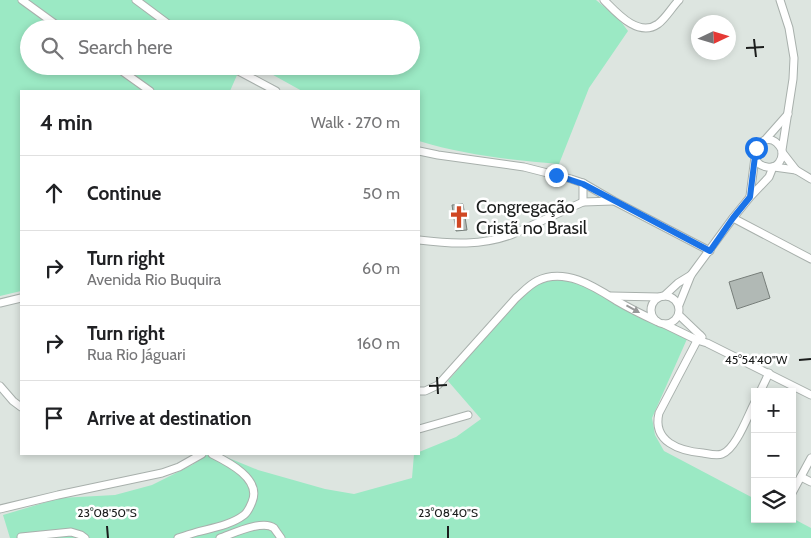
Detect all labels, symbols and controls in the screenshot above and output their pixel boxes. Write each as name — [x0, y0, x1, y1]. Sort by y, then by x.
north arrow — [691, 15, 736, 60]
search box — [20, 20, 420, 75]
icon: search — [38, 34, 66, 62]
text: Search here — [78, 36, 172, 59]
text: 4 min — [40, 110, 93, 135]
text: Walk · 270 m — [311, 113, 400, 132]
route start — [745, 137, 768, 160]
route end — [545, 164, 568, 187]
icon: ahead — [40, 179, 68, 207]
text: Continue — [87, 182, 161, 205]
text: 50 m — [363, 184, 400, 203]
place label: Congregação Cristã no Brasil — [476, 196, 588, 239]
church icon: Congregação Cristã no Brasil — [446, 204, 472, 230]
text: Turn right — [87, 247, 165, 270]
icon: right — [40, 254, 68, 282]
text: 60 m — [362, 259, 400, 278]
text: Avenida Rio Buquira — [87, 270, 221, 289]
one-way arrow — [625, 305, 640, 313]
text: Turn right — [87, 322, 165, 345]
icon: right — [40, 329, 68, 357]
text: 160 m — [357, 334, 400, 353]
text: Rua Rio Jáguari — [87, 345, 186, 364]
text: 45°54'40"W — [725, 352, 788, 367]
map controls — [751, 388, 796, 523]
button: + — [751, 388, 796, 433]
icon: arrive — [40, 404, 68, 432]
text: Arrive at destination — [87, 407, 251, 430]
button: − — [751, 433, 796, 478]
button: layers — [751, 478, 796, 523]
text: 23°08'50"S — [77, 505, 137, 520]
text: 23°08'40"S — [418, 505, 478, 520]

